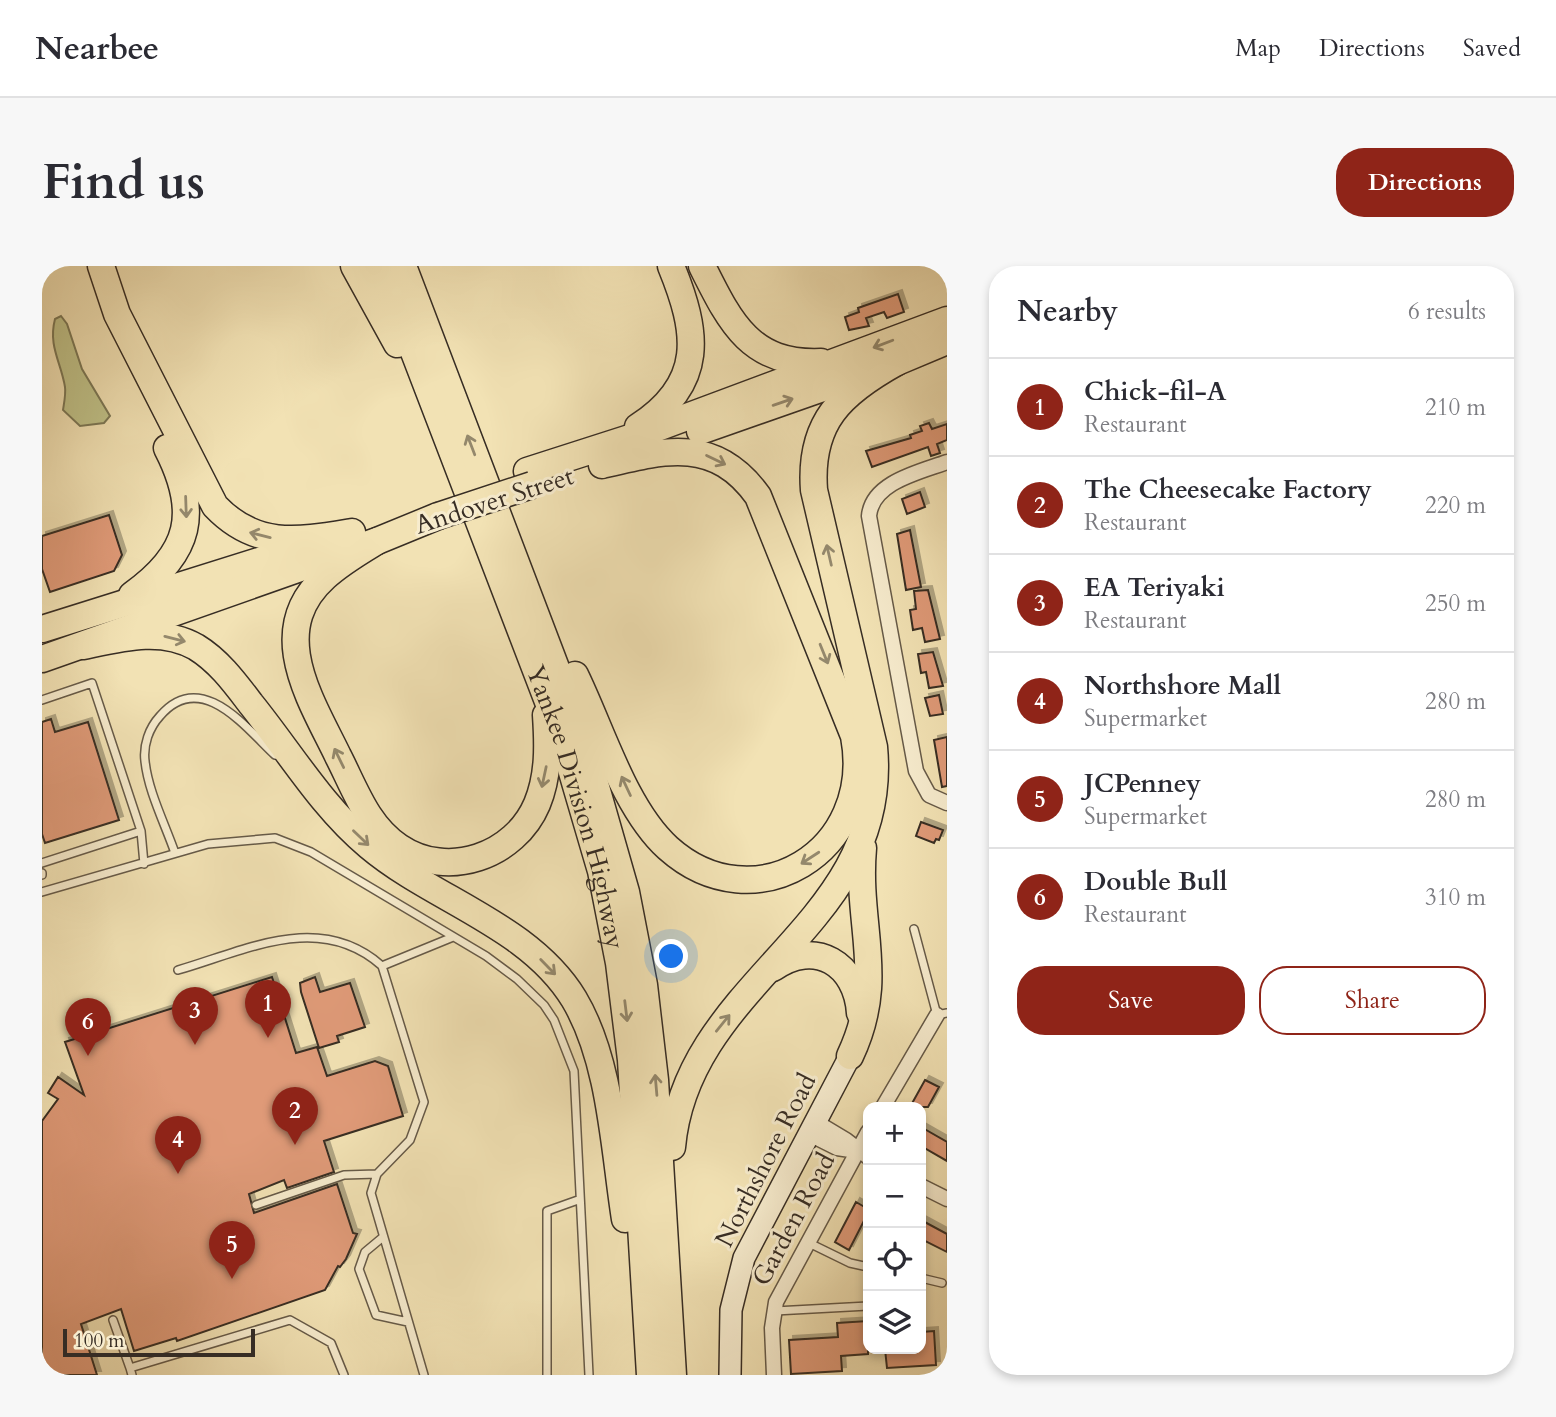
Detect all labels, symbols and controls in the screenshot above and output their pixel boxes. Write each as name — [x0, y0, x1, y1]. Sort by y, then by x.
text: Nearbee — [35, 26, 159, 71]
text: Map — [1235, 32, 1281, 65]
text: Directions — [1319, 32, 1425, 65]
text: Saved — [1463, 32, 1521, 65]
button: Directions — [1336, 148, 1514, 217]
text: Find us — [42, 149, 205, 216]
text: Nearby — [1017, 291, 1118, 332]
text: 6 results — [1408, 296, 1486, 327]
one-way arrow — [873, 339, 895, 351]
text: Chick-fil-A — [1084, 374, 1226, 409]
text: 1 — [1034, 392, 1046, 423]
text: 210 m — [1425, 392, 1486, 423]
one-way arrow — [771, 395, 793, 407]
text: Restaurant — [1084, 409, 1187, 440]
one-way arrow — [464, 434, 477, 456]
one-way arrow — [705, 454, 726, 467]
street label: Andover Street — [410, 458, 578, 543]
text: The Cheesecake Factory — [1084, 472, 1372, 507]
text: 2 — [1034, 490, 1046, 521]
text: 220 m — [1425, 490, 1486, 521]
one-way arrow — [179, 496, 193, 519]
text: Restaurant — [1084, 507, 1187, 538]
one-way arrow — [249, 528, 272, 541]
one-way arrow — [822, 544, 835, 567]
text: EA Teriyaki — [1084, 570, 1225, 605]
text: 3 — [1034, 588, 1046, 619]
text: 250 m — [1425, 588, 1486, 619]
text: Restaurant — [1084, 605, 1187, 636]
one-way arrow — [163, 633, 185, 646]
one-way arrow — [818, 643, 831, 664]
street label: Yankee Division Highway — [518, 660, 633, 952]
text: Northshore Mall — [1084, 668, 1281, 703]
text: 4 — [1034, 686, 1046, 717]
text: 280 m — [1425, 686, 1486, 717]
text: Supermarket — [1084, 703, 1207, 734]
one-way arrow — [332, 748, 346, 769]
one-way arrow — [537, 765, 551, 788]
text: JCPenney — [1084, 766, 1201, 801]
one-way arrow — [619, 776, 633, 797]
text: 5 — [1034, 784, 1046, 815]
text: 280 m — [1425, 784, 1486, 815]
text: Supermarket — [1084, 801, 1207, 832]
one-way arrow — [352, 830, 369, 847]
one-way arrow — [800, 852, 820, 866]
text: Double Bull — [1084, 864, 1227, 899]
text: 6 — [1034, 882, 1046, 913]
text: 310 m — [1425, 882, 1486, 913]
text: Restaurant — [1084, 899, 1187, 930]
your location — [654, 939, 688, 973]
one-way arrow — [539, 958, 556, 975]
button: Save — [1017, 966, 1245, 1035]
button: Share — [1259, 966, 1486, 1035]
pin: 1 — [245, 980, 291, 1038]
pin: 3 — [172, 987, 218, 1045]
pin: 6 — [65, 998, 111, 1056]
one-way arrow — [619, 999, 632, 1022]
one-way arrow — [715, 1015, 730, 1033]
street label: Northshore Road — [707, 1067, 824, 1253]
one-way arrow — [649, 1074, 662, 1096]
pin: 2 — [272, 1087, 318, 1145]
map controls — [863, 1102, 926, 1354]
button: + — [863, 1102, 926, 1165]
pin: 4 — [155, 1116, 201, 1174]
street label: Garden Road — [744, 1146, 843, 1292]
button: − — [863, 1165, 926, 1228]
pin: 5 — [209, 1221, 255, 1279]
button: locate — [863, 1228, 926, 1291]
button: layers — [863, 1291, 926, 1354]
scale bar — [63, 1326, 256, 1358]
text: 100 m — [74, 1328, 124, 1354]

